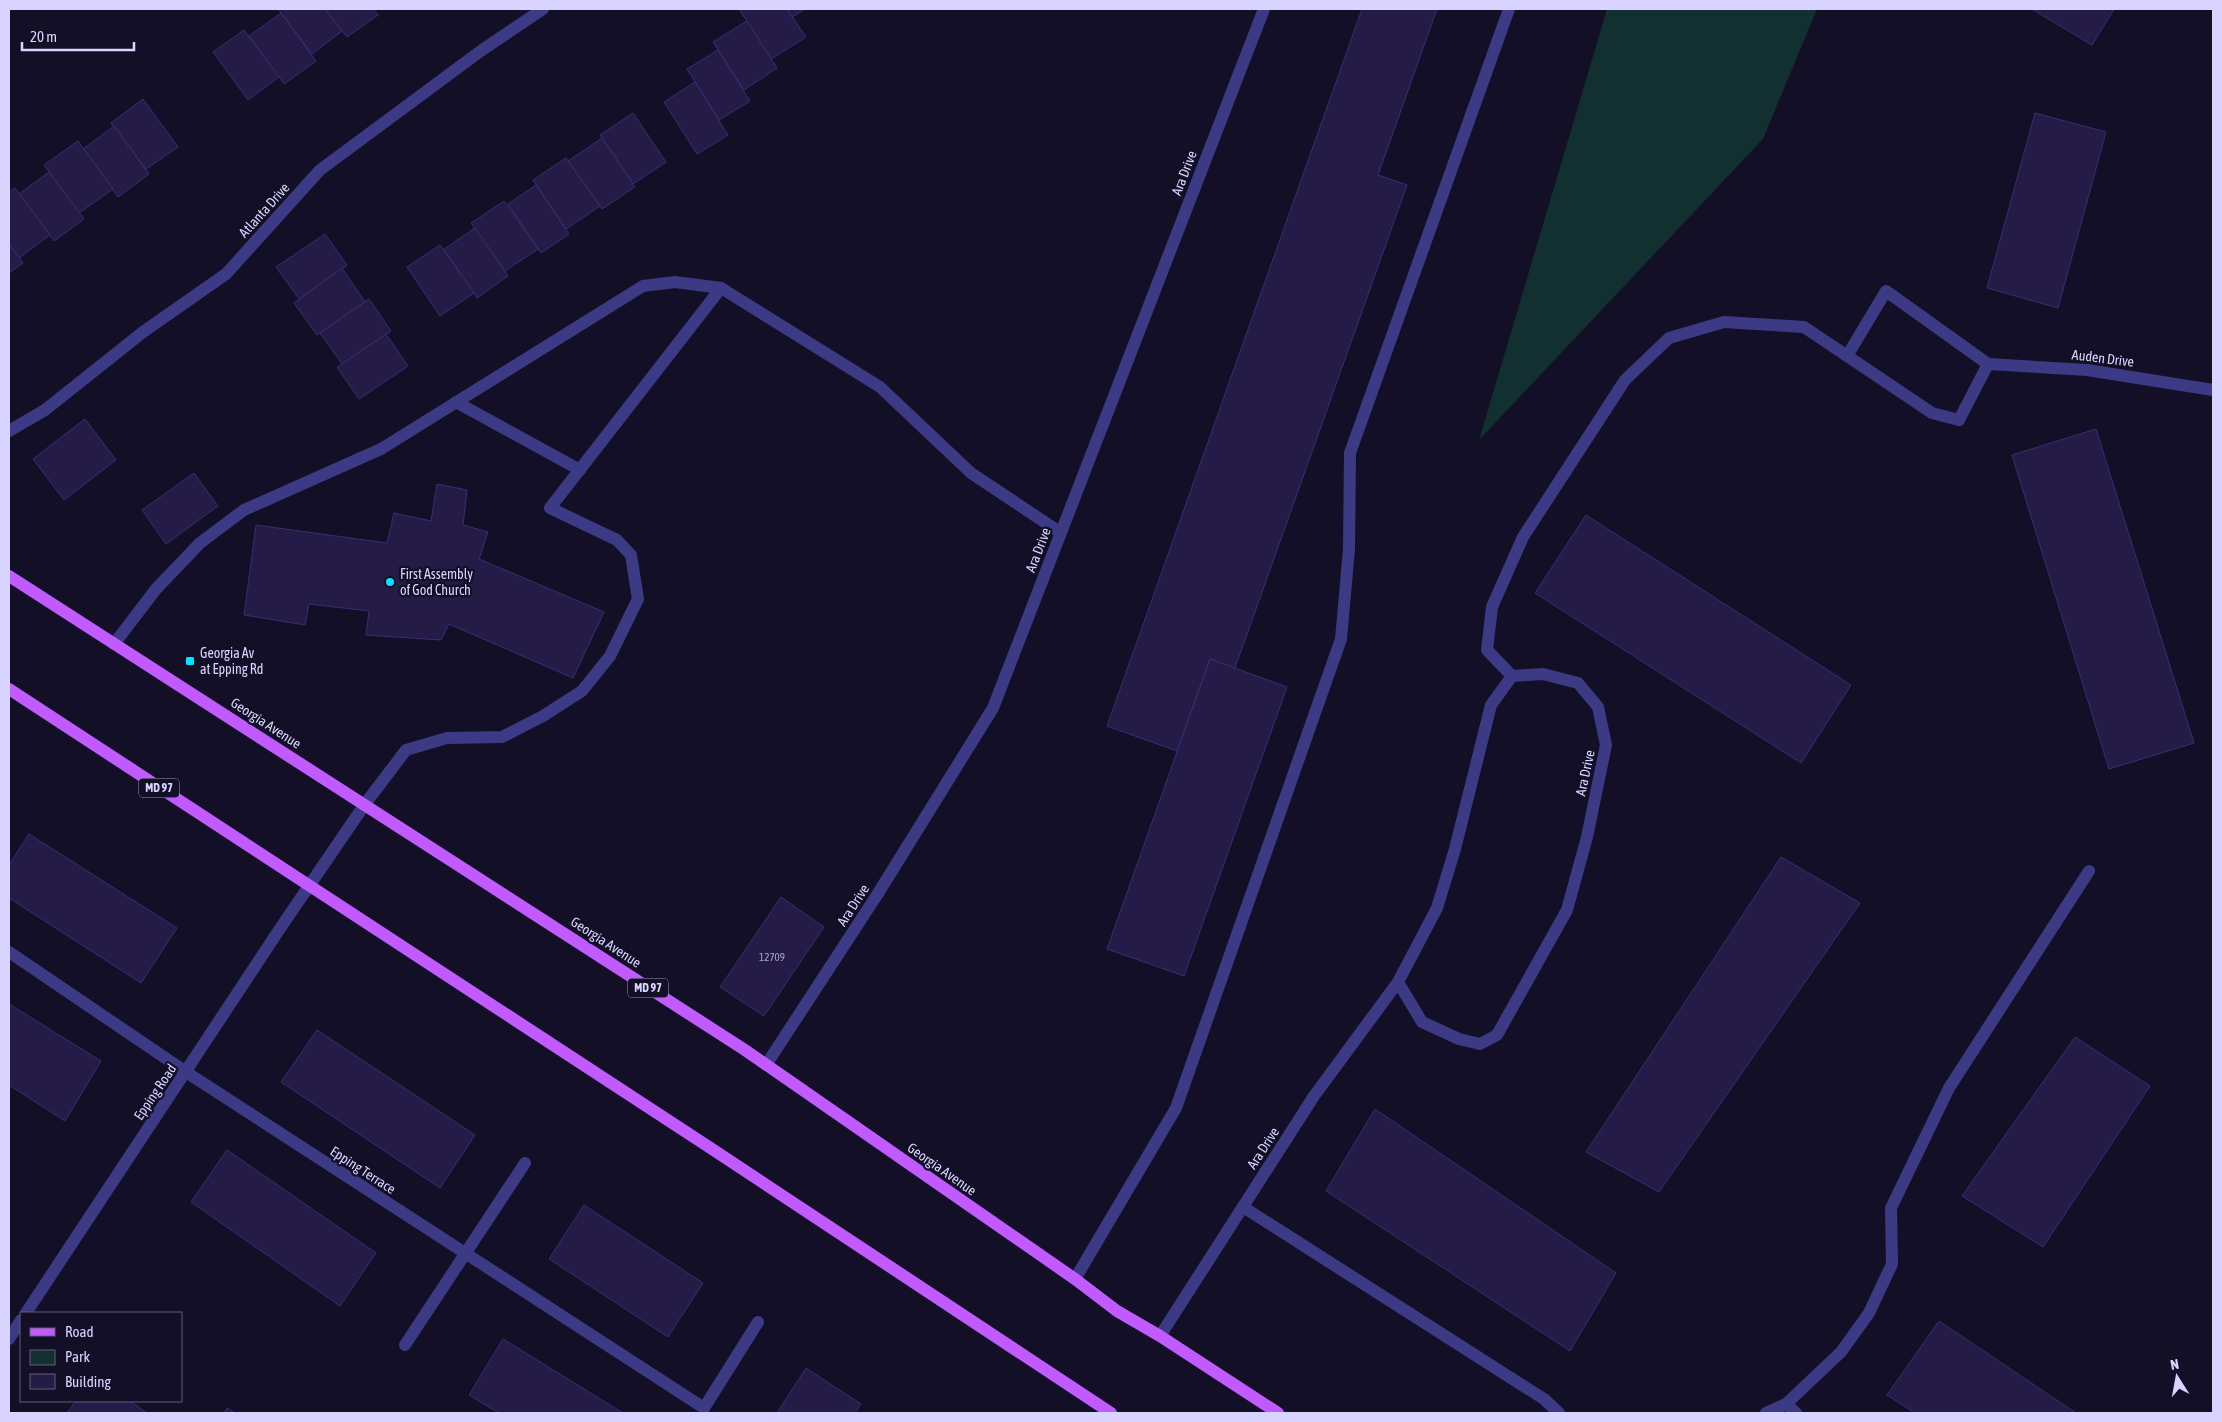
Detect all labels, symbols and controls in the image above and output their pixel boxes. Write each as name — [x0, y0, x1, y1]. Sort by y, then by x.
scale bar — [22, 20, 135, 52]
text: 20 m — [30, 28, 57, 45]
street label: Ara Drive — [1168, 149, 1200, 197]
street label: Atlanta Drive — [235, 180, 293, 240]
street label: Auden Drive — [2071, 346, 2135, 370]
street label: Ara Drive — [1022, 526, 1054, 574]
place label: First Assembly of God Church — [400, 566, 473, 598]
marker: First Assembly of God Church — [384, 576, 396, 588]
place label: Georgia Av at Epping Rd — [200, 645, 263, 677]
marker: Georgia Av at Epping Rd — [184, 655, 196, 667]
street label: Georgia Avenue — [228, 694, 304, 752]
street label: Ara Drive — [1572, 749, 1598, 797]
road number: MD 97 — [139, 778, 179, 798]
street label: Ara Drive — [834, 881, 872, 929]
street label: Georgia Avenue — [568, 913, 644, 971]
house number: 12709 — [759, 951, 785, 963]
road number: MD 97 — [628, 978, 668, 998]
street label: Epping Road — [130, 1061, 180, 1123]
street label: Ara Drive — [1244, 1124, 1282, 1172]
street label: Georgia Avenue — [904, 1139, 980, 1199]
street label: Epping Terrace — [327, 1143, 399, 1197]
legend — [20, 1312, 182, 1402]
text: Road — [65, 1323, 94, 1340]
text: Park — [65, 1348, 90, 1365]
north arrow — [2152, 1352, 2202, 1402]
text: N — [2169, 1356, 2180, 1373]
text: Building — [65, 1373, 111, 1390]

